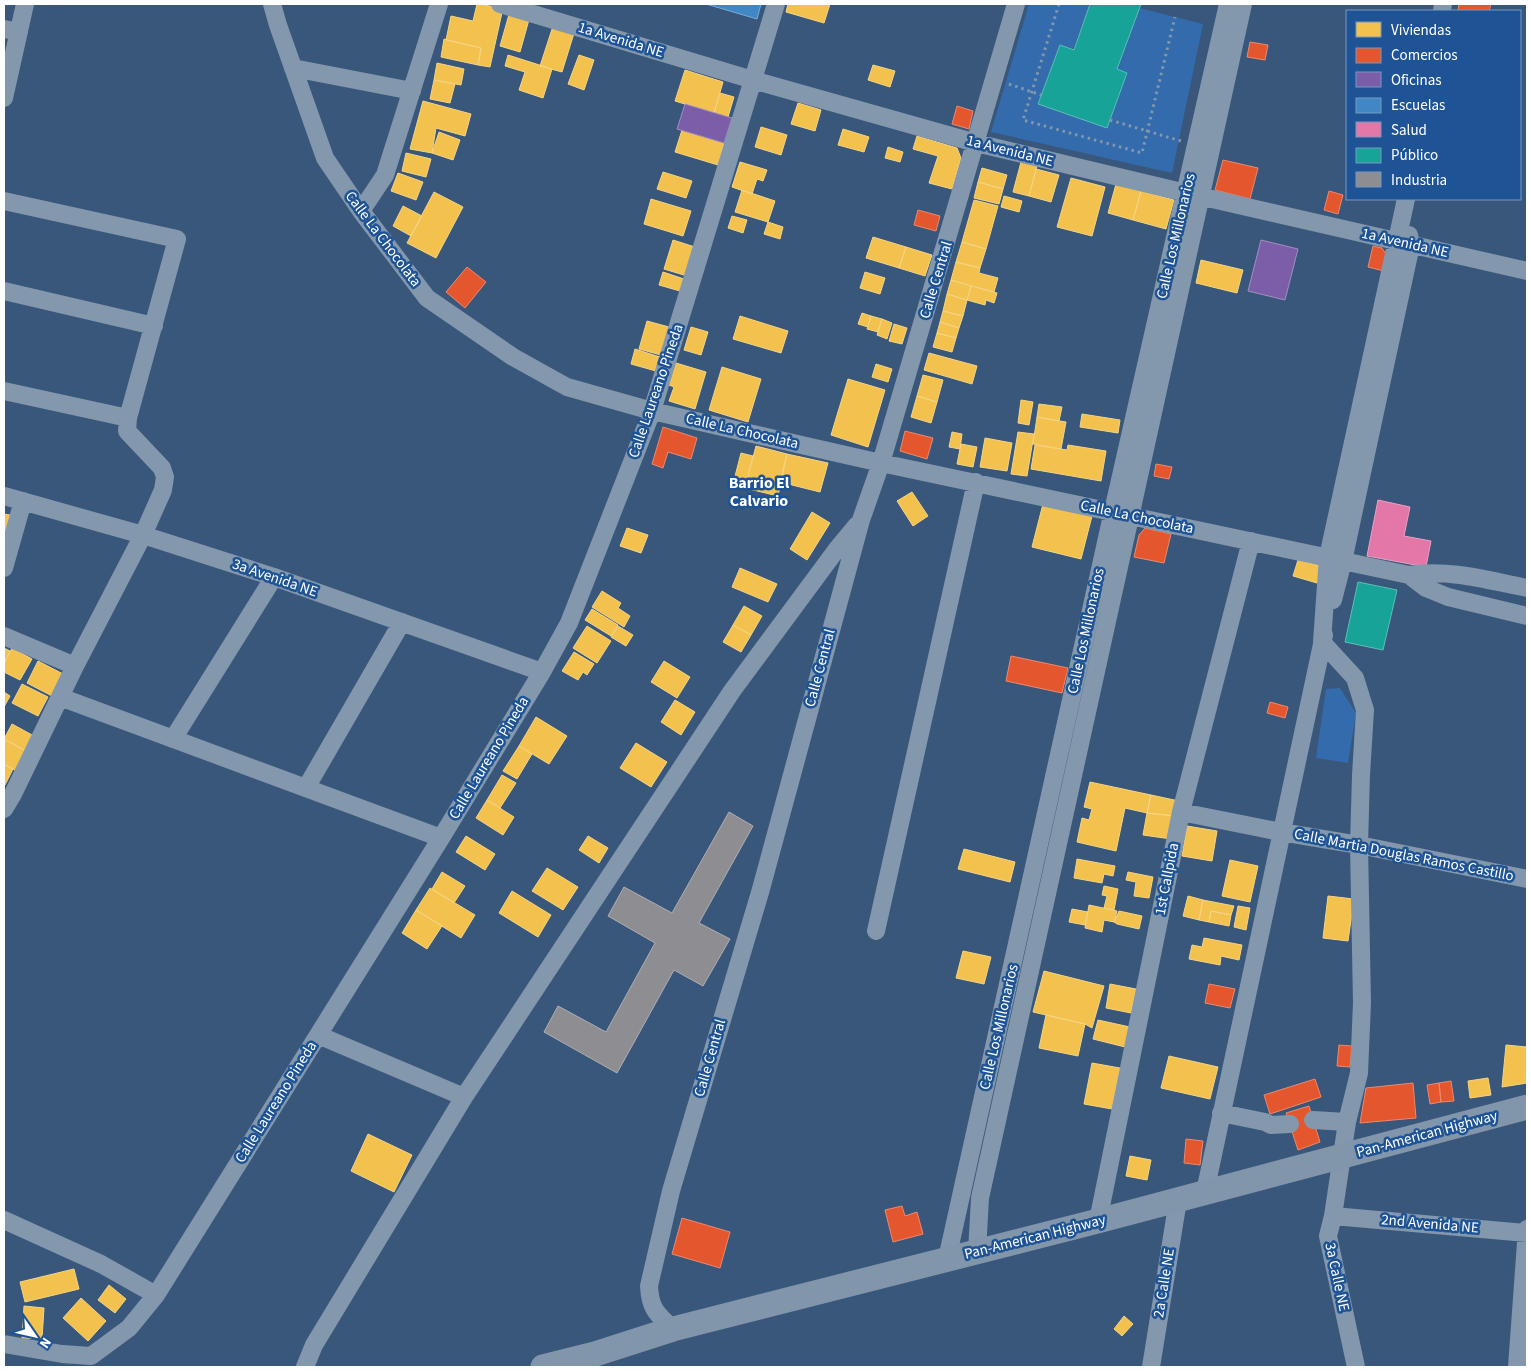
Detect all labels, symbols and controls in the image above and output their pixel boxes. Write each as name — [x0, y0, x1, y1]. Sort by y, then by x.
legend — [1346, 10, 1521, 200]
street label: 1a Avenida NE — [575, 17, 667, 63]
text: Viviendas — [1391, 20, 1451, 41]
text: Comercios — [1391, 45, 1458, 66]
text: Oficinas — [1391, 70, 1442, 91]
text: Escuelas — [1391, 95, 1445, 116]
text: Salud — [1391, 120, 1427, 141]
street label: 1a Avenida NE — [964, 130, 1056, 172]
text: Público — [1391, 145, 1438, 166]
text: Industria — [1391, 170, 1447, 191]
street label: Calle Los Millonarios — [1151, 171, 1201, 301]
street label: Calle La Chocolata — [340, 187, 426, 291]
street label: 1a Avenida NE — [1359, 223, 1451, 263]
street label: Calle Central — [914, 239, 958, 321]
street label: Calle Laureano Pineda — [623, 321, 689, 461]
street label: Calle La Chocolata — [684, 408, 800, 454]
district label: Barrio El Calvario — [729, 472, 790, 512]
street label: Calle La Chocolata — [1079, 495, 1195, 539]
street label: 3a Avenida NE — [230, 554, 320, 602]
street label: Calle Los Millonarios — [1062, 566, 1110, 696]
street label: Calle Central — [800, 627, 841, 709]
street label: Calle Laureano Pineda — [444, 693, 534, 823]
street label: Calle Martia Douglas Ramos Castillo — [1292, 823, 1516, 887]
street label: 1st Callpida — [1150, 841, 1184, 917]
street label: Calle Los Millonarios — [974, 962, 1024, 1092]
street label: Calle Central — [689, 1017, 731, 1099]
street label: Calle Laureano Pineda — [230, 1037, 322, 1167]
street label: Pan-American Highway — [1354, 1105, 1500, 1163]
street label: Pan-American Highway — [962, 1209, 1108, 1265]
street label: 2nd Avenida NE — [1380, 1209, 1480, 1239]
street label: 3a Calle NE — [1319, 1241, 1355, 1313]
street label: 2a Calle NE — [1148, 1247, 1180, 1319]
north arrow — [10, 1311, 60, 1361]
text: N — [34, 1333, 56, 1352]

